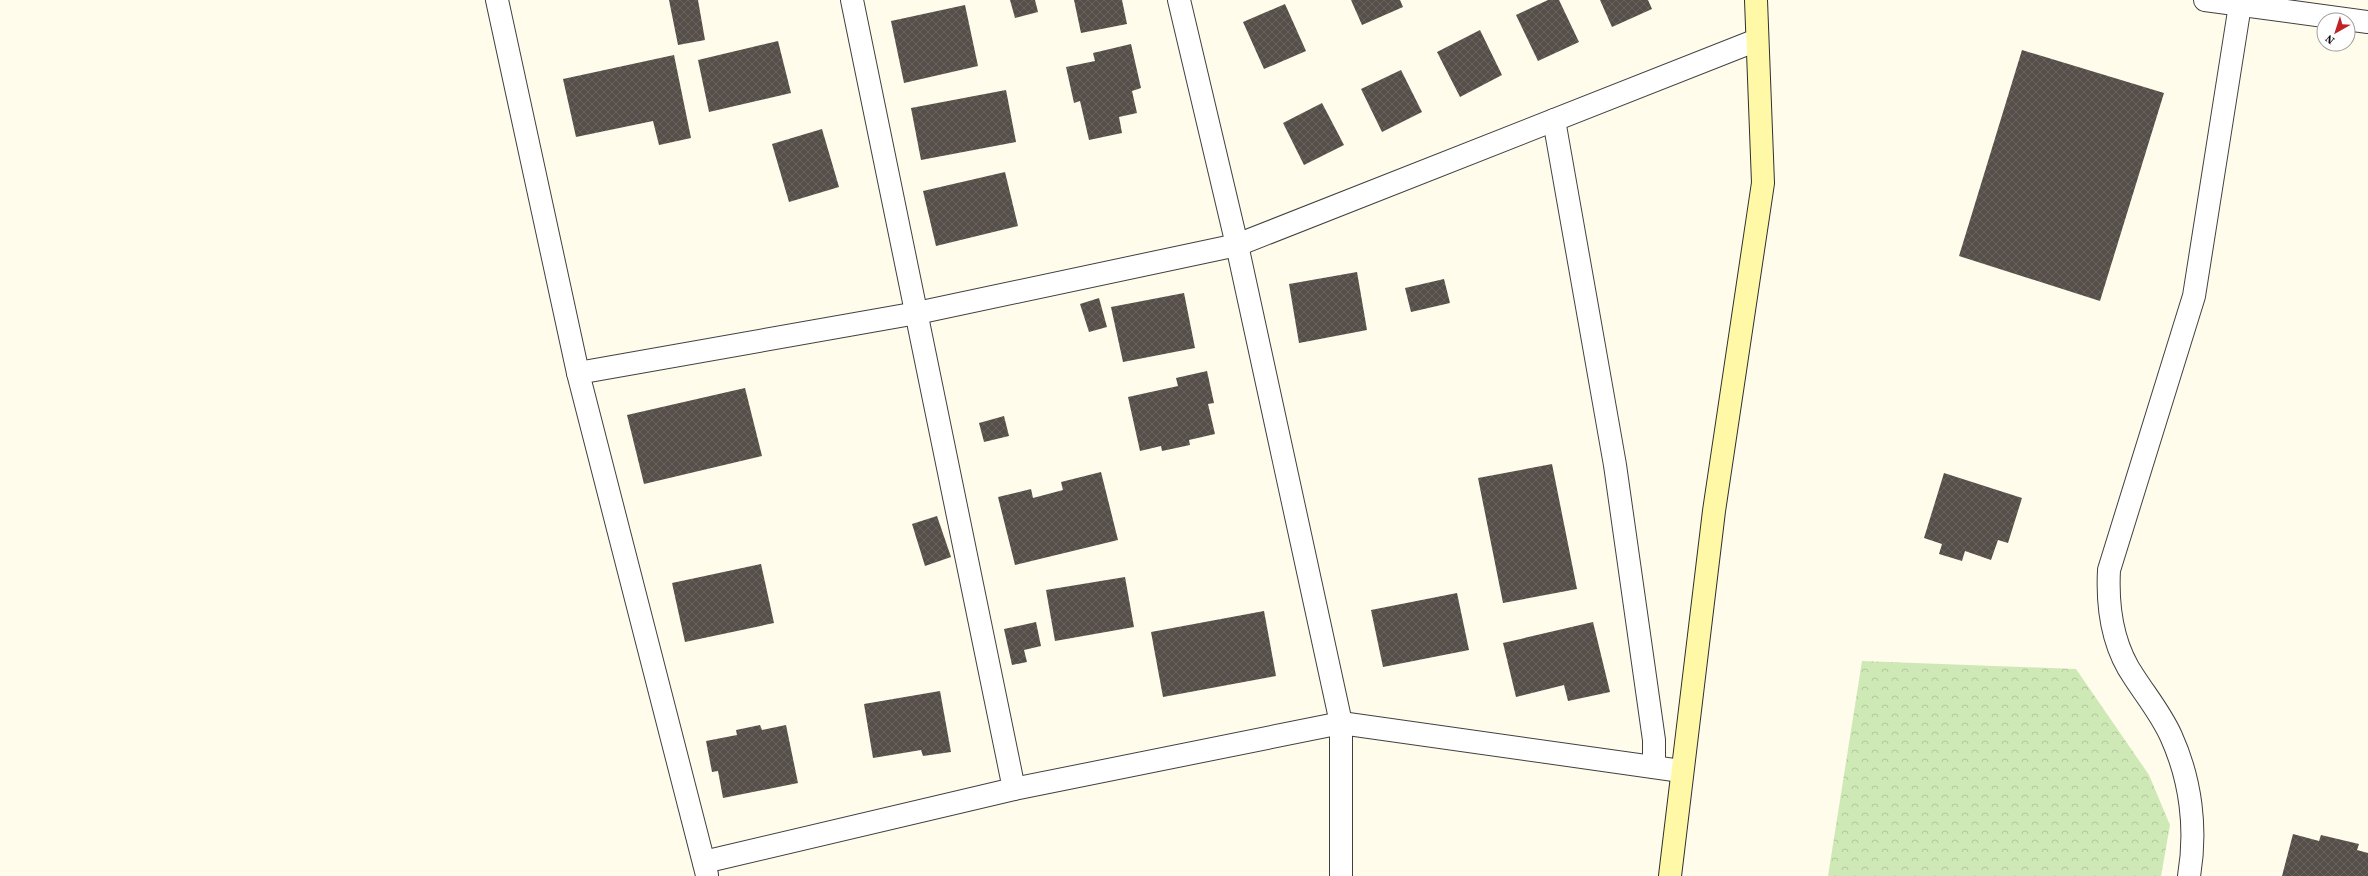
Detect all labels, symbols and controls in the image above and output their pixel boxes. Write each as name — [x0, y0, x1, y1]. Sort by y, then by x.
north arrow — [2316, 12, 2356, 52]
text: N — [2322, 31, 2338, 48]

